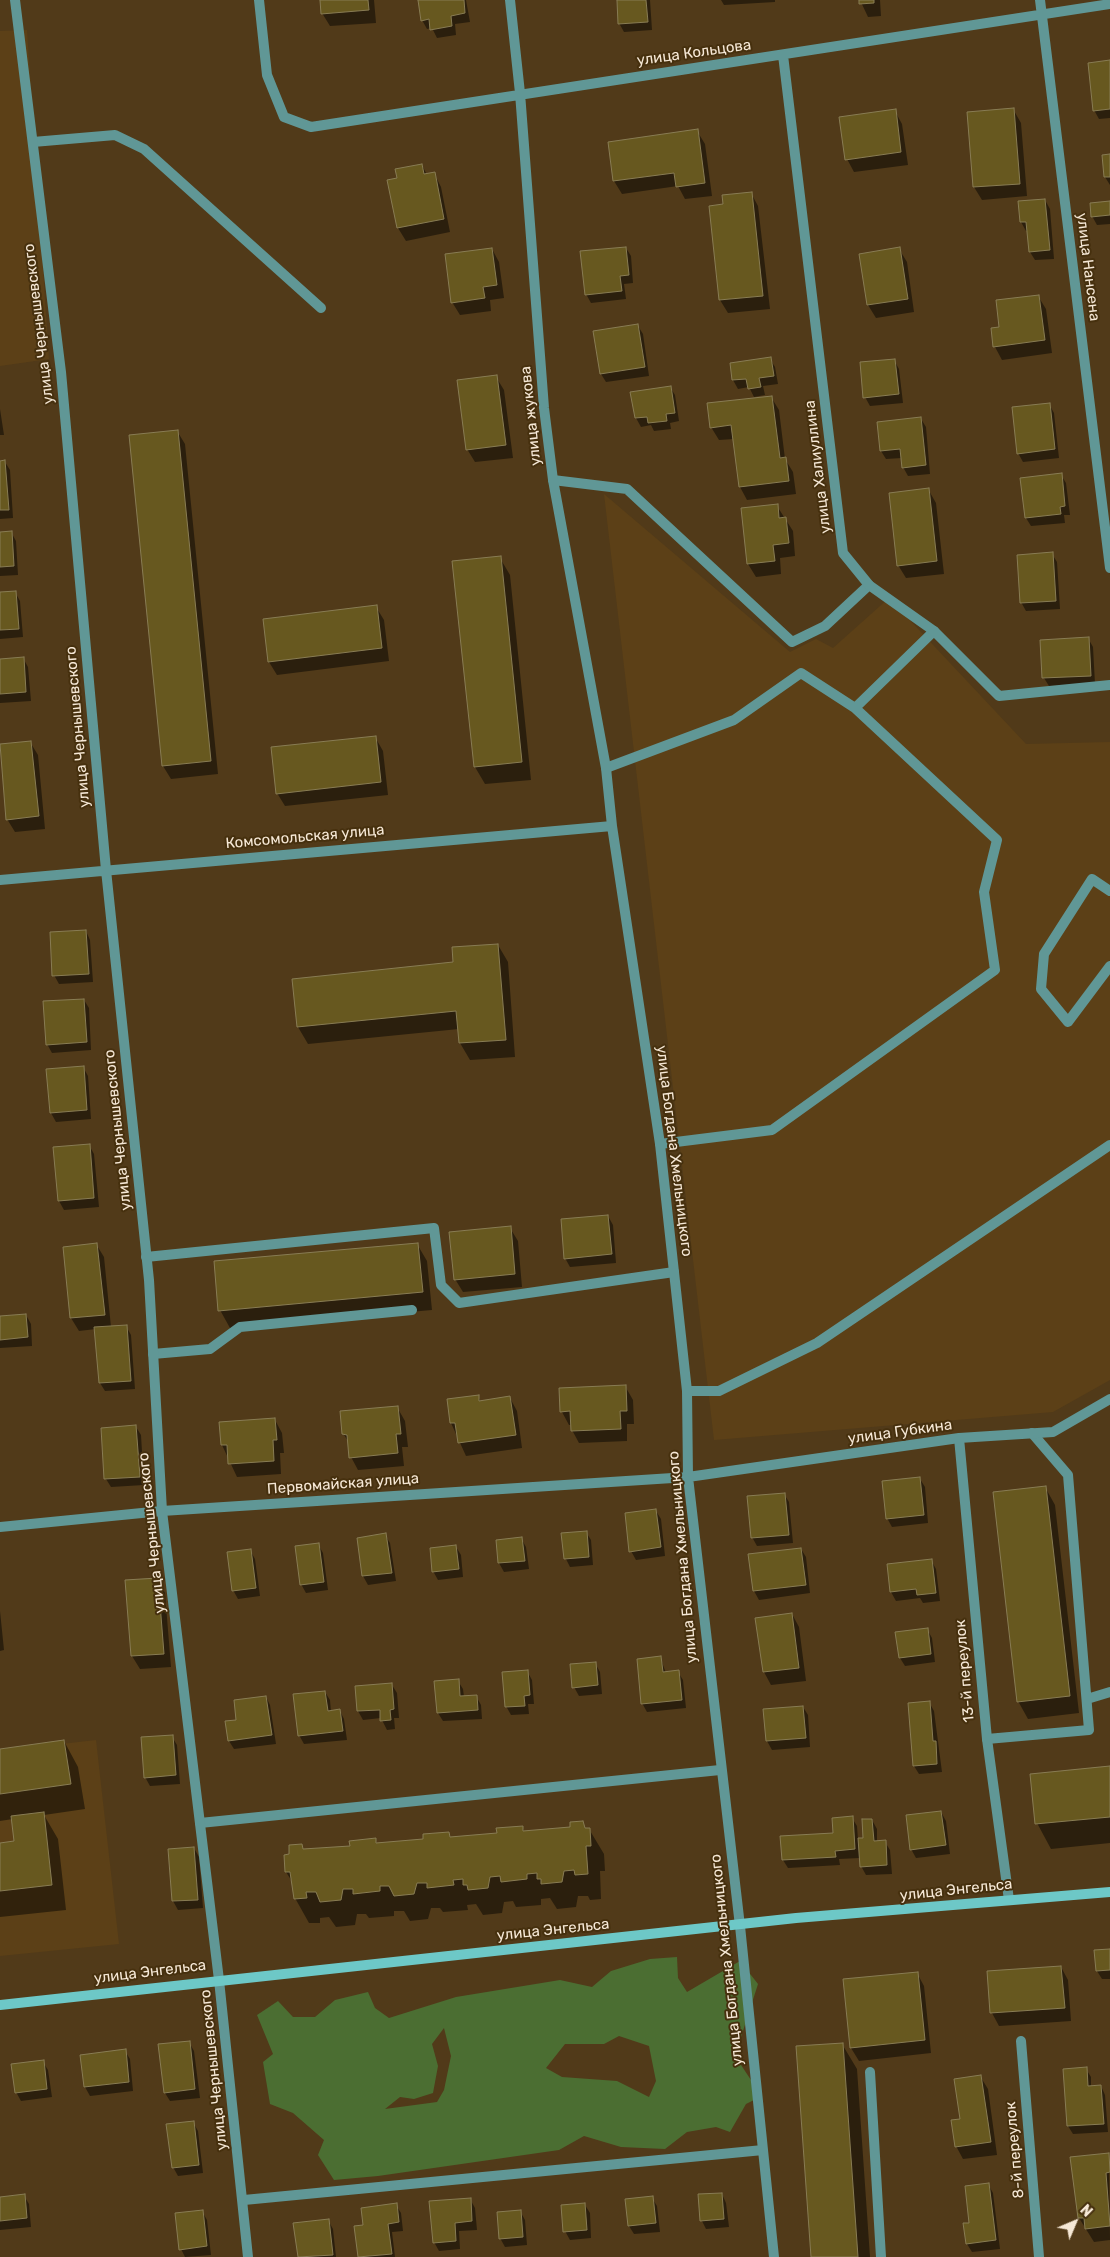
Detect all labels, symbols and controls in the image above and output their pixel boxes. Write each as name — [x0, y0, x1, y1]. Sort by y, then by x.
street label: улица Кольцова — [636, 36, 752, 70]
street label: улица Нансена — [1072, 212, 1104, 322]
street label: улица Чернышевского — [20, 243, 58, 405]
street label: улица жукова — [517, 365, 545, 467]
street label: улица Халиуллина — [801, 399, 835, 535]
street label: улица Чернышевского — [62, 646, 94, 808]
street label: Комсомольская улица — [225, 821, 385, 853]
street label: улица Богдана Хмельницкого — [652, 1044, 696, 1258]
street label: улица Чернышевского — [101, 1049, 135, 1211]
street label: улица Губкина — [847, 1416, 953, 1448]
street label: улица Богдана Хмельницкого — [665, 1450, 701, 1664]
street label: улица Чернышевского — [135, 1452, 169, 1614]
street label: Первомайская улица — [266, 1470, 420, 1498]
street label: 13-й переулок — [952, 1619, 978, 1723]
street label: улица Богдана Хмельницкого — [707, 1853, 747, 2067]
street label: улица Энгельса — [899, 1875, 1013, 1905]
street label: улица Энгельса — [496, 1915, 610, 1945]
street label: улица Энгельса — [93, 1956, 207, 1988]
street label: улица Чернышевского — [197, 1989, 231, 2151]
street label: 8-й переулок — [1002, 2101, 1028, 2199]
north arrow — [1050, 2197, 1100, 2247]
text: N — [1076, 2201, 1096, 2221]

